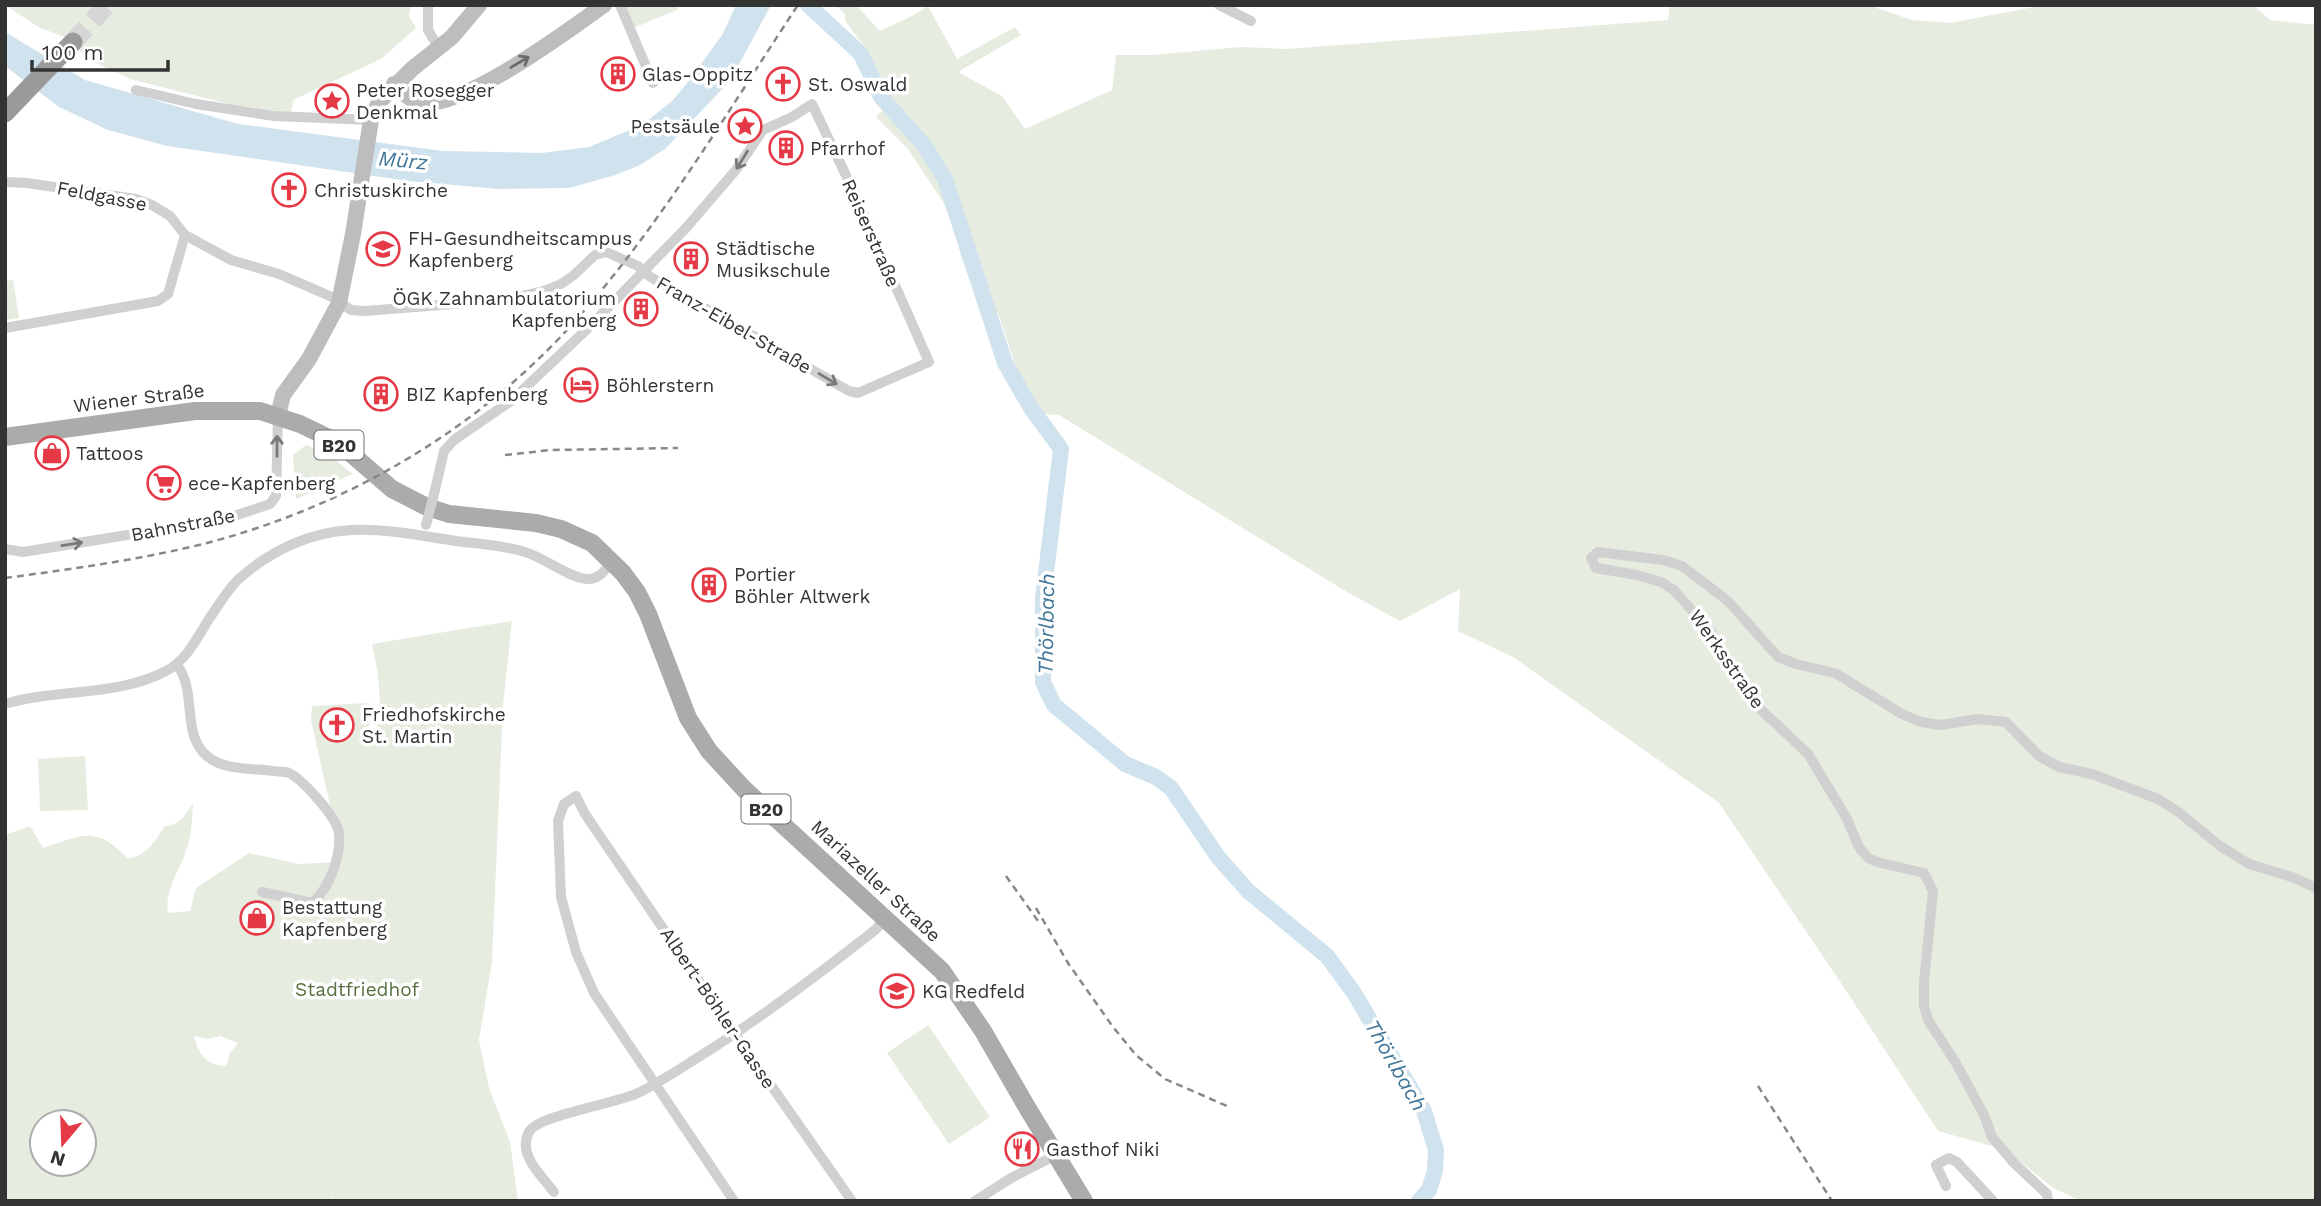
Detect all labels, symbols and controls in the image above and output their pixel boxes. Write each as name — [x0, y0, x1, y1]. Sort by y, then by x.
scale bar — [32, 28, 168, 72]
text: 100 m — [42, 40, 104, 65]
one-way arrow — [509, 54, 529, 68]
building icon: Glas-Oppitz — [599, 55, 637, 93]
place label: Glas-Oppitz — [642, 63, 753, 86]
church icon: St. Oswald — [764, 65, 802, 103]
place label: St. Oswald — [808, 73, 907, 96]
place label: Peter Rosegger Denkmal — [356, 79, 495, 124]
place icon: Peter Rosegger Denkmal — [313, 82, 351, 120]
place icon: Pestsäule — [726, 107, 764, 145]
place label: Pestsäule — [630, 115, 720, 138]
building icon: Pfarrhof — [767, 129, 805, 167]
place label: Pfarrhof — [810, 137, 886, 160]
water label: Mürz — [378, 145, 429, 175]
one-way arrow — [734, 150, 748, 170]
church icon: Christuskirche — [270, 171, 308, 209]
street label: Feldgasse — [55, 176, 149, 216]
street label: Reiserstraße — [837, 176, 905, 290]
place label: Christuskirche — [314, 179, 448, 202]
place label: FH-Gesundheitscampus Kapfenberg — [408, 227, 632, 272]
school or university icon: FH-Gesundheitscampus Kapfenberg — [364, 230, 402, 268]
place label: Städtische Musikschule — [716, 237, 830, 282]
building icon: Städtische Musikschule — [672, 240, 710, 278]
street label: Franz-Eibel-Straße — [652, 271, 816, 379]
place label: ÖGK Zahnambulatorium Kapfenberg — [392, 287, 617, 332]
building icon: ÖGK Zahnambulatorium Kapfenberg — [622, 290, 660, 328]
hotel icon: Böhlerstern — [562, 366, 600, 404]
one-way arrow — [818, 373, 838, 387]
place label: Böhlerstern — [606, 374, 714, 397]
building icon: BIZ Kapfenberg — [362, 375, 400, 413]
street label: Wiener Straße — [72, 379, 206, 417]
place label: BIZ Kapfenberg — [406, 383, 548, 406]
road number: B20 — [314, 430, 364, 460]
shop icon: Tattoos — [33, 434, 71, 472]
one-way arrow — [270, 435, 284, 458]
place label: Tattoos — [76, 442, 143, 465]
supermarket icon: ece-Kapfenberg — [145, 464, 183, 502]
place label: ece-Kapfenberg — [188, 472, 336, 495]
street label: Bahnstraße — [129, 504, 237, 546]
one-way arrow — [61, 537, 83, 550]
place label: Portier Böhler Altwerk — [734, 563, 871, 608]
building icon: Portier Böhler Altwerk — [690, 566, 728, 604]
water label: Thörlbach — [1033, 573, 1059, 675]
street label: Werksstraße — [1684, 605, 1770, 713]
place label: Friedhofskirche St. Martin — [362, 703, 506, 748]
church icon: Friedhofskirche St. Martin — [318, 706, 356, 744]
road number: B20 — [742, 794, 790, 824]
street label: Mariazeller Straße — [806, 815, 946, 947]
place label: Bestattung Kapfenberg — [282, 896, 388, 941]
shop icon: Bestattung Kapfenberg — [238, 899, 276, 937]
street label: Albert-Böhler-Gasse — [655, 923, 781, 1093]
school or university icon: KG Redfeld — [878, 972, 916, 1010]
park label: Stadtfriedhof — [295, 978, 420, 1001]
place label: KG Redfeld — [922, 980, 1025, 1003]
water label: Thörlbach — [1360, 1015, 1432, 1115]
north arrow — [28, 1108, 98, 1178]
restaurant icon: Gasthof Niki — [1003, 1130, 1041, 1168]
place label: Gasthof Niki — [1046, 1138, 1160, 1161]
text: N — [47, 1145, 68, 1172]

